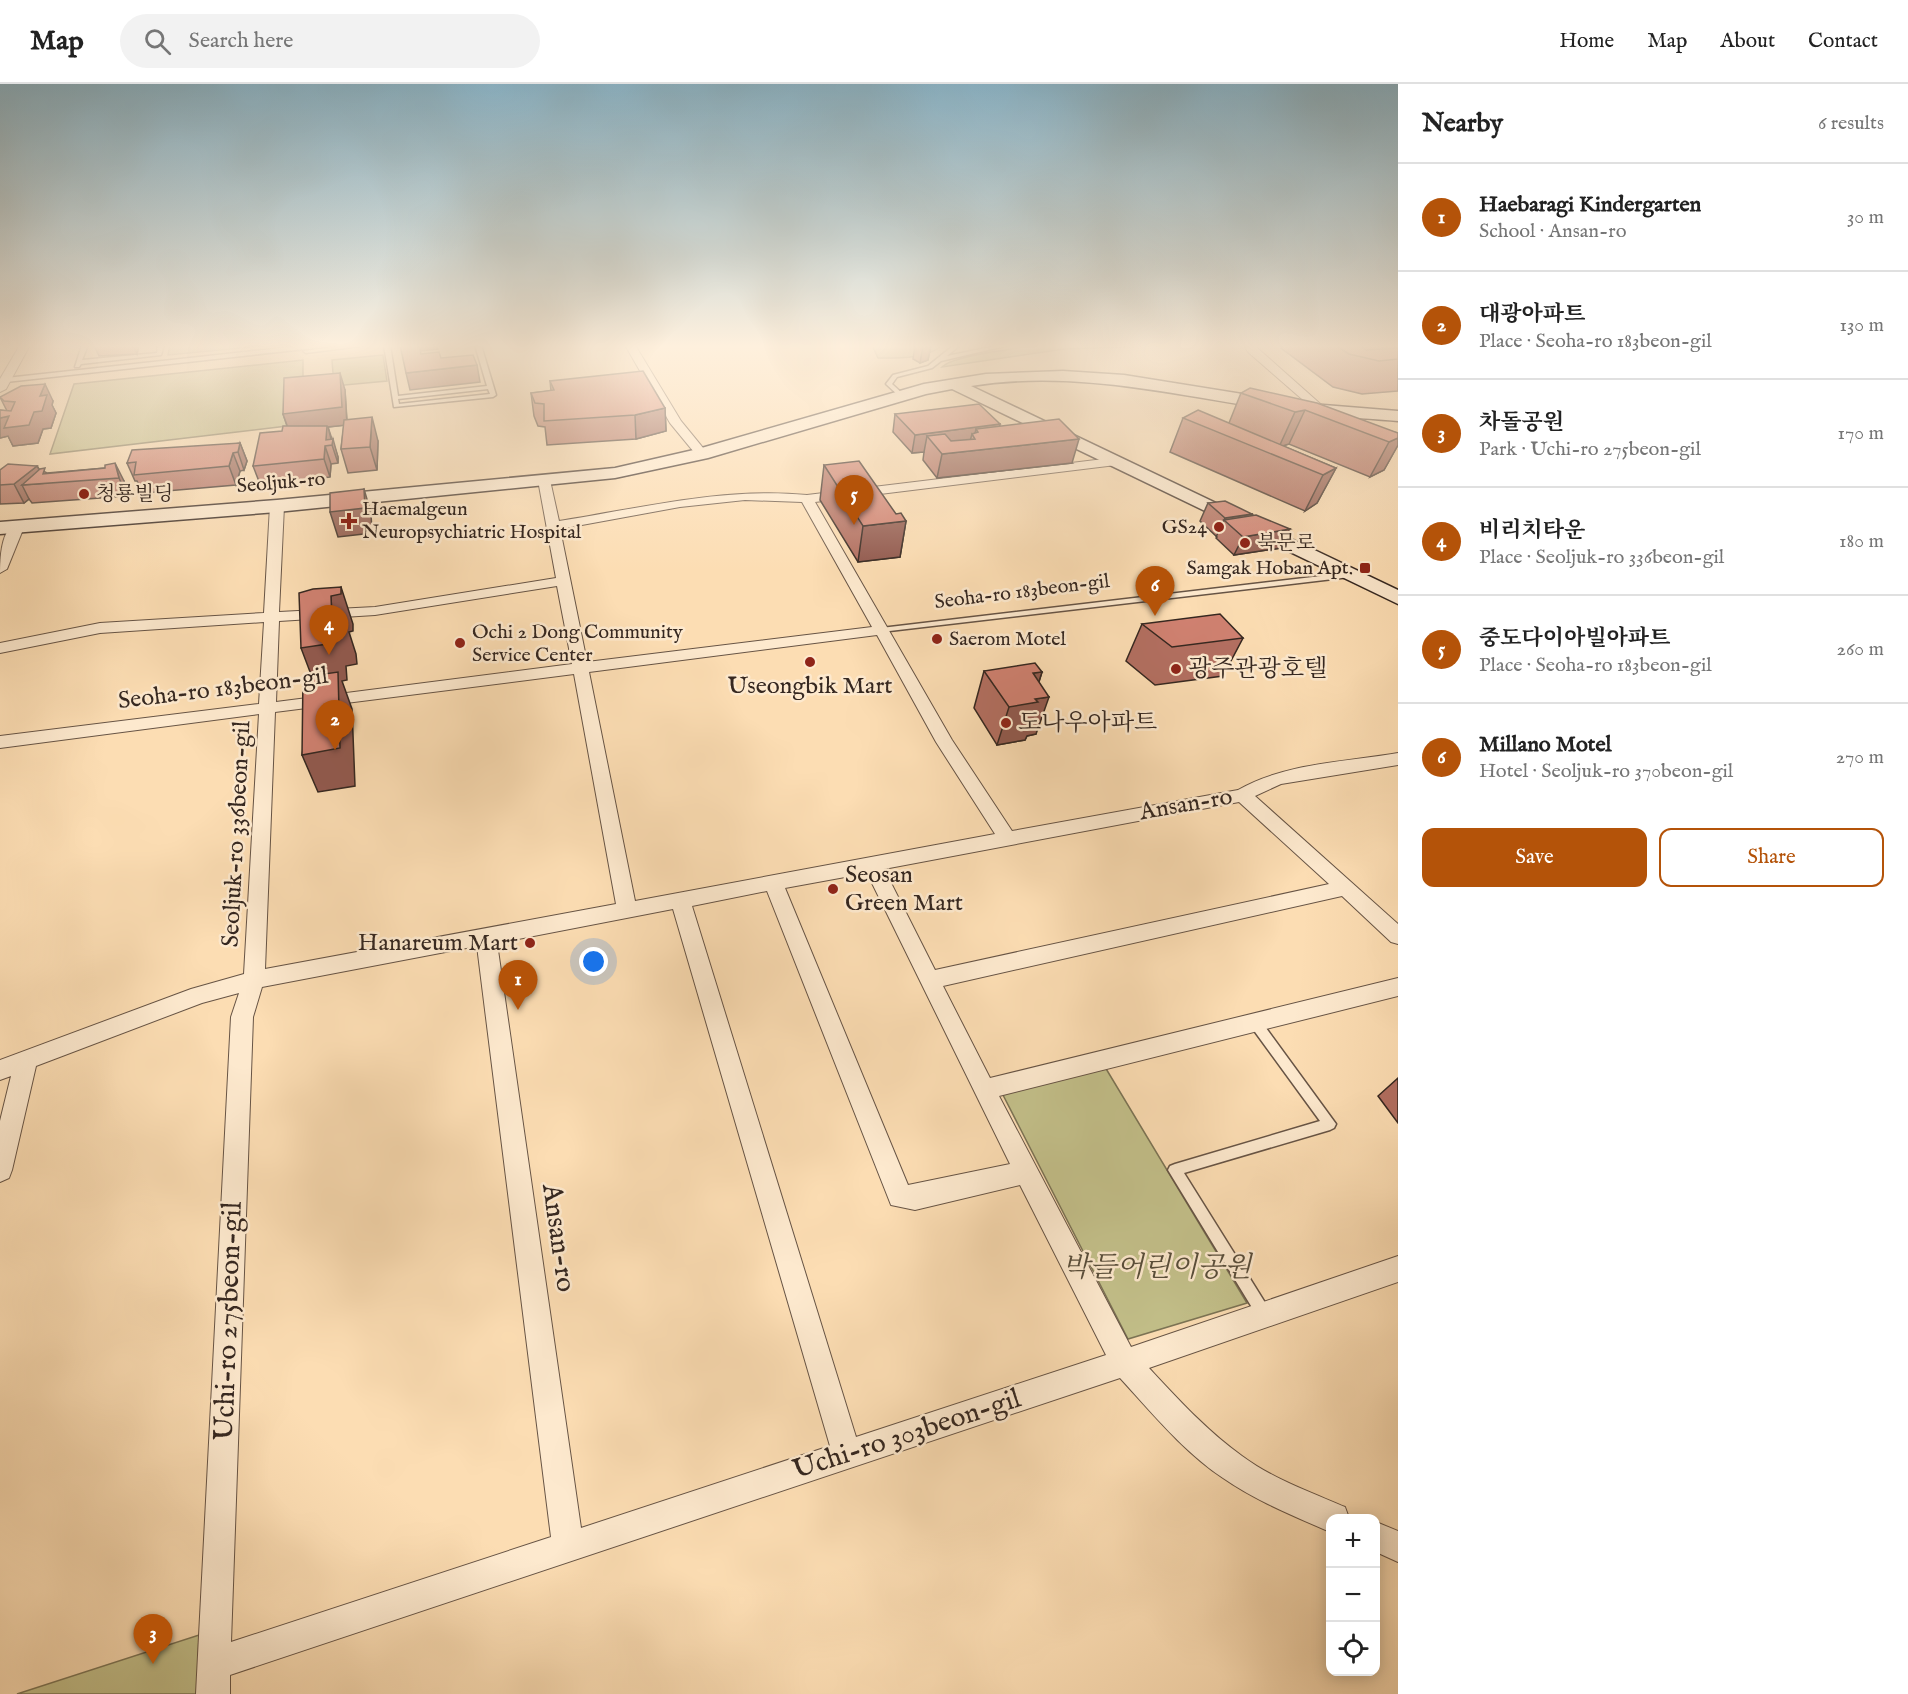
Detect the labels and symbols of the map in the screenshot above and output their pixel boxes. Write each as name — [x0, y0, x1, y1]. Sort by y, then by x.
street label: Seoljuk-ro — [236, 467, 327, 499]
pin: 5 — [834, 476, 874, 525]
place label: 청룡빌딩 — [96, 482, 173, 507]
marker: 청룡빌딩 — [77, 487, 91, 501]
place label: Haemalgeun Neuropsychiatric Hospital — [362, 497, 582, 545]
marker: Haemalgeun Neuropsychiatric Hospital — [340, 512, 358, 530]
place label: GS24 — [1162, 515, 1207, 540]
marker: GS24 — [1212, 520, 1226, 534]
place label: 북문로 — [1257, 531, 1315, 556]
marker: 북문로 — [1238, 536, 1252, 550]
place label: Samgak Hoban Apt. — [1187, 556, 1353, 581]
marker: Samgak Hoban Apt. — [1358, 561, 1372, 575]
pin: 6 — [1136, 566, 1174, 616]
street label: Seoha-ro 183beon-gil — [933, 569, 1111, 615]
pin: 4 — [310, 606, 348, 655]
place label: Ochi 2 Dong Community Service Center — [472, 620, 683, 668]
place label: Saerom Motel — [949, 627, 1066, 652]
marker: Saerom Motel — [930, 632, 944, 646]
marker: Ochi 2 Dong Community Service Center — [453, 636, 467, 650]
place label: 광주관광호텔 — [1188, 654, 1327, 685]
marker: Useongbik Mart — [803, 655, 817, 669]
street label: Seoha-ro 183beon-gil — [116, 661, 330, 717]
marker: 광주관광호텔 — [1169, 662, 1183, 676]
place label: Useongbik Mart — [727, 671, 893, 702]
pin: 2 — [316, 700, 354, 750]
place label: 도나우아파트 — [1018, 708, 1157, 739]
marker: 도나우아파트 — [999, 716, 1013, 730]
street label: Seoljuk-ro 336beon-gil — [216, 720, 258, 948]
street label: Ansan-ro — [1136, 782, 1235, 829]
place label: Seosan Green Mart — [845, 860, 963, 919]
marker: Seosan Green Mart — [826, 882, 840, 896]
place label: Hanareum Mart — [358, 928, 518, 959]
marker: Hanareum Mart — [523, 936, 537, 950]
your location — [579, 947, 608, 976]
pin: 1 — [498, 960, 538, 1010]
street label: Ansan-ro — [533, 1181, 583, 1294]
street label: Uchi-ro 275beon-gil — [207, 1201, 251, 1441]
park label: 박들어린이공원 — [1062, 1251, 1254, 1286]
street label: Uchi-ro 303beon-gil — [789, 1382, 1026, 1488]
pin: 3 — [134, 1614, 172, 1664]

